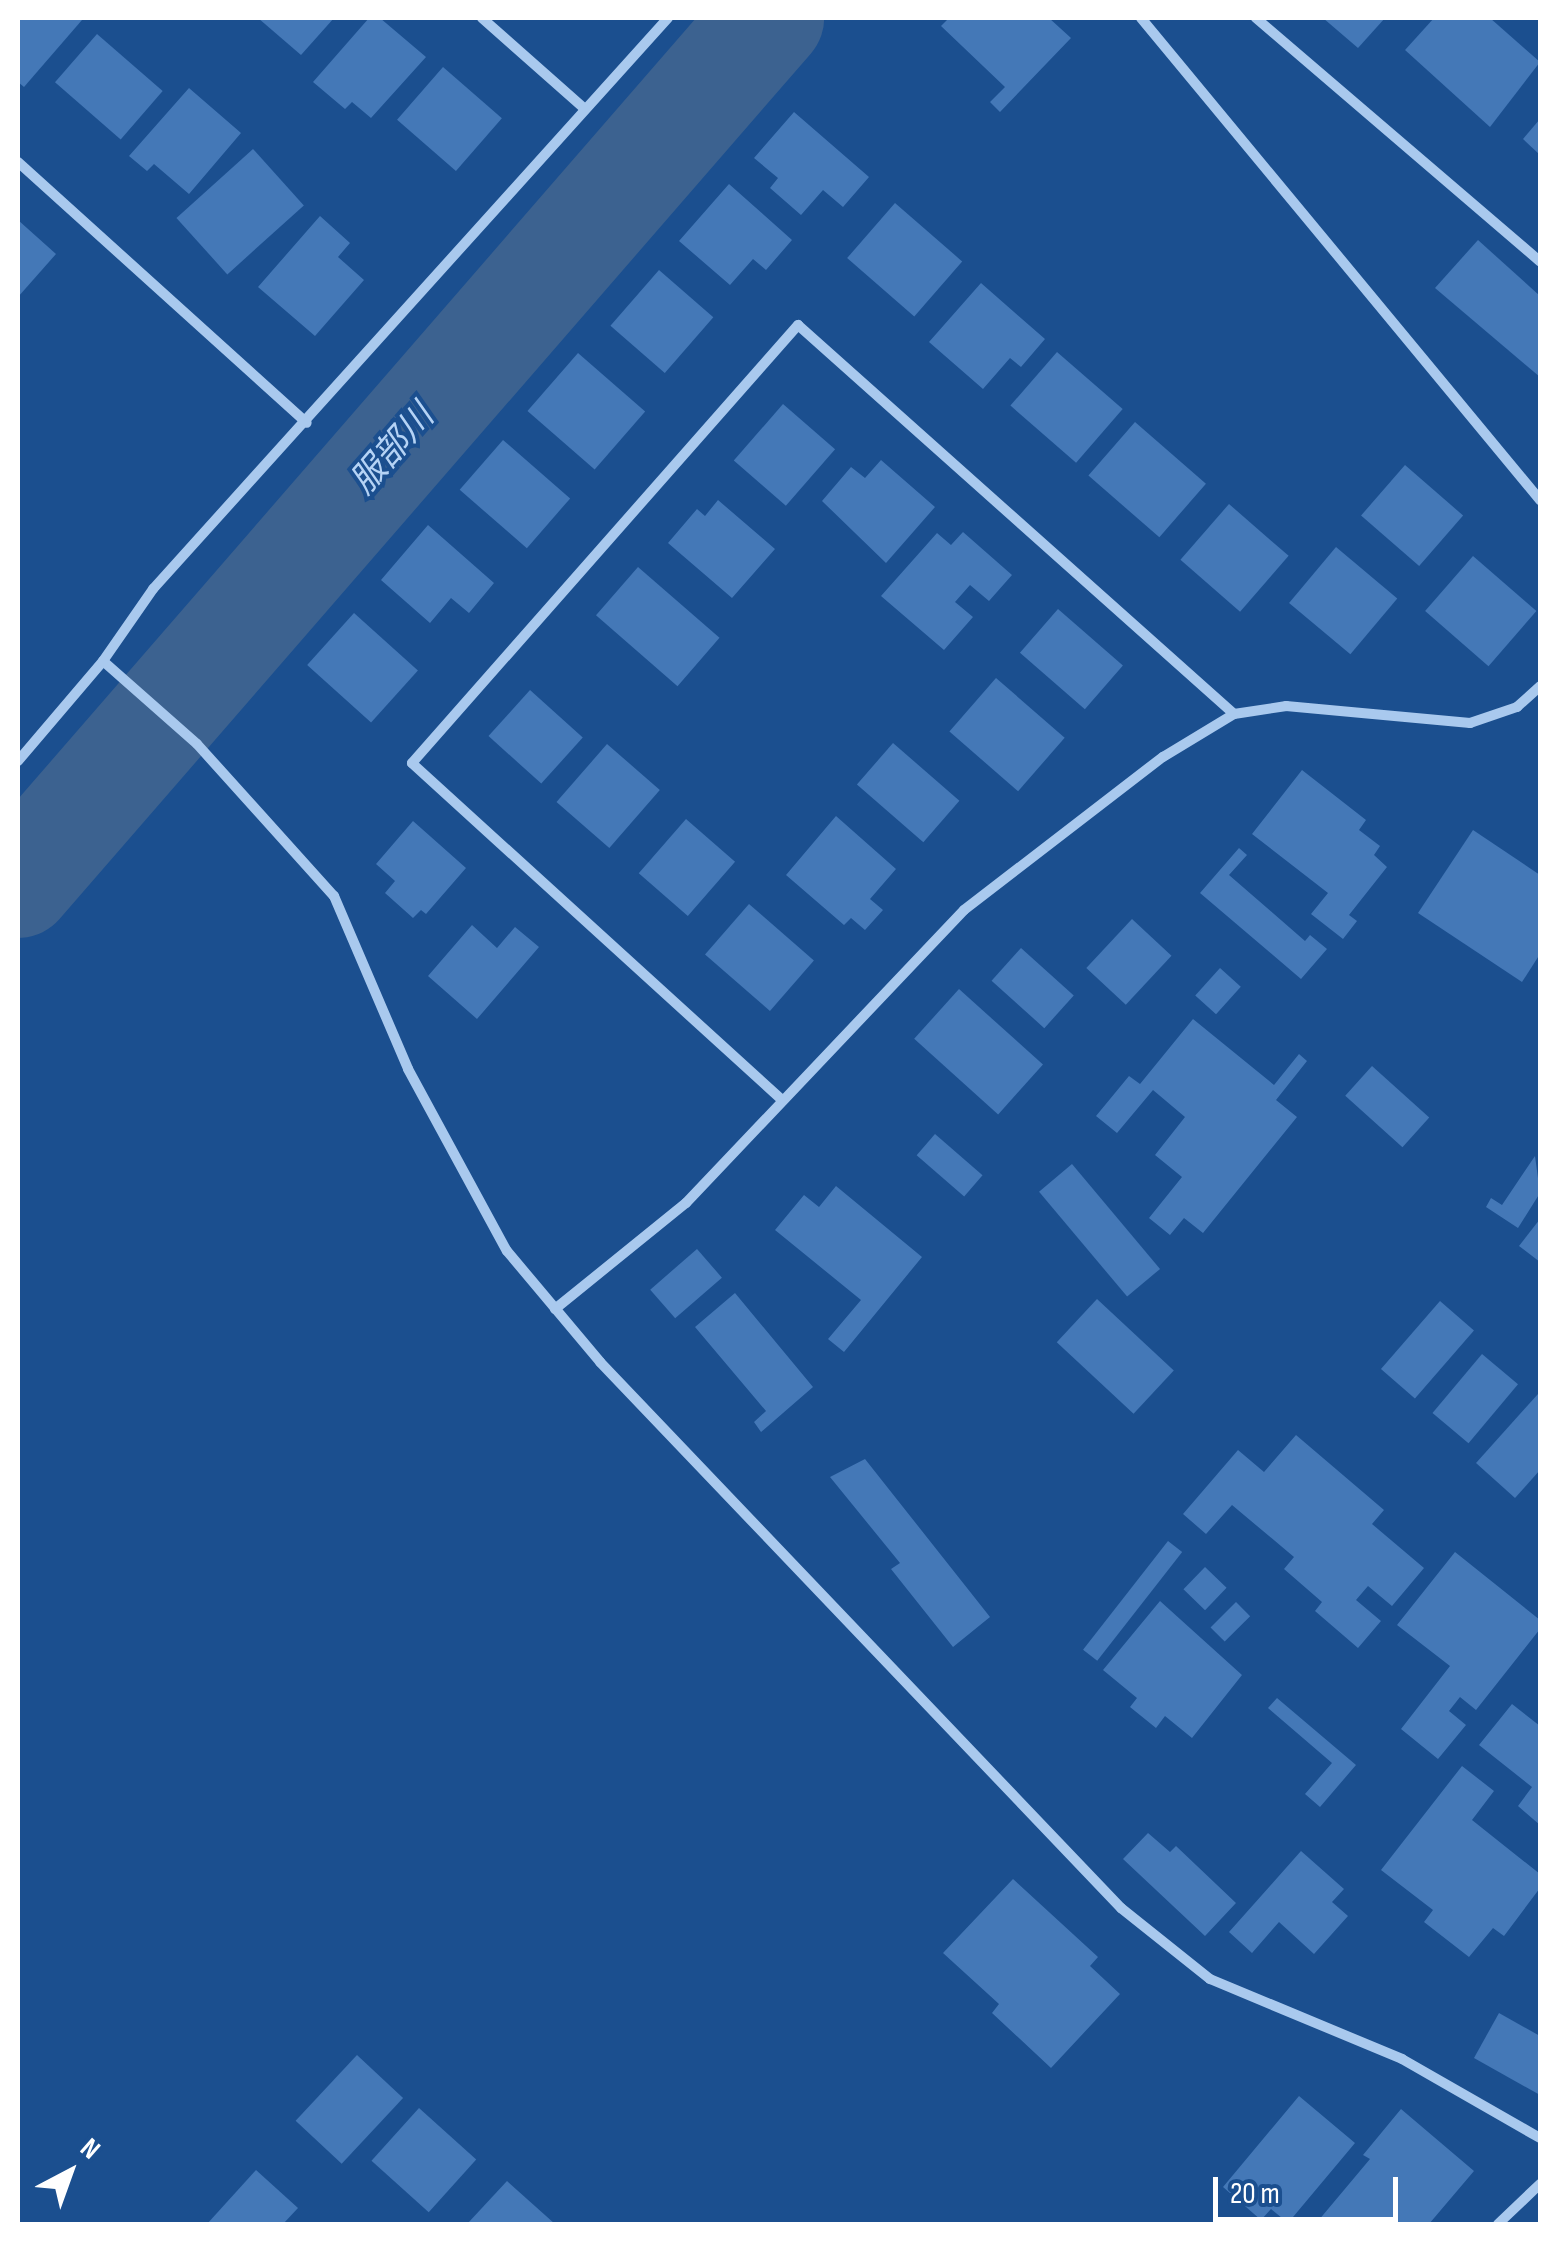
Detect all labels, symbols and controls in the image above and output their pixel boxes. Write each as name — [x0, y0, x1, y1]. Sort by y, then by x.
water label: 服部川 — [343, 397, 443, 503]
north arrow — [20, 2122, 120, 2222]
text: N — [74, 2132, 106, 2166]
scale bar — [1218, 2157, 1403, 2219]
text: 20 m — [1230, 2176, 1280, 2212]

